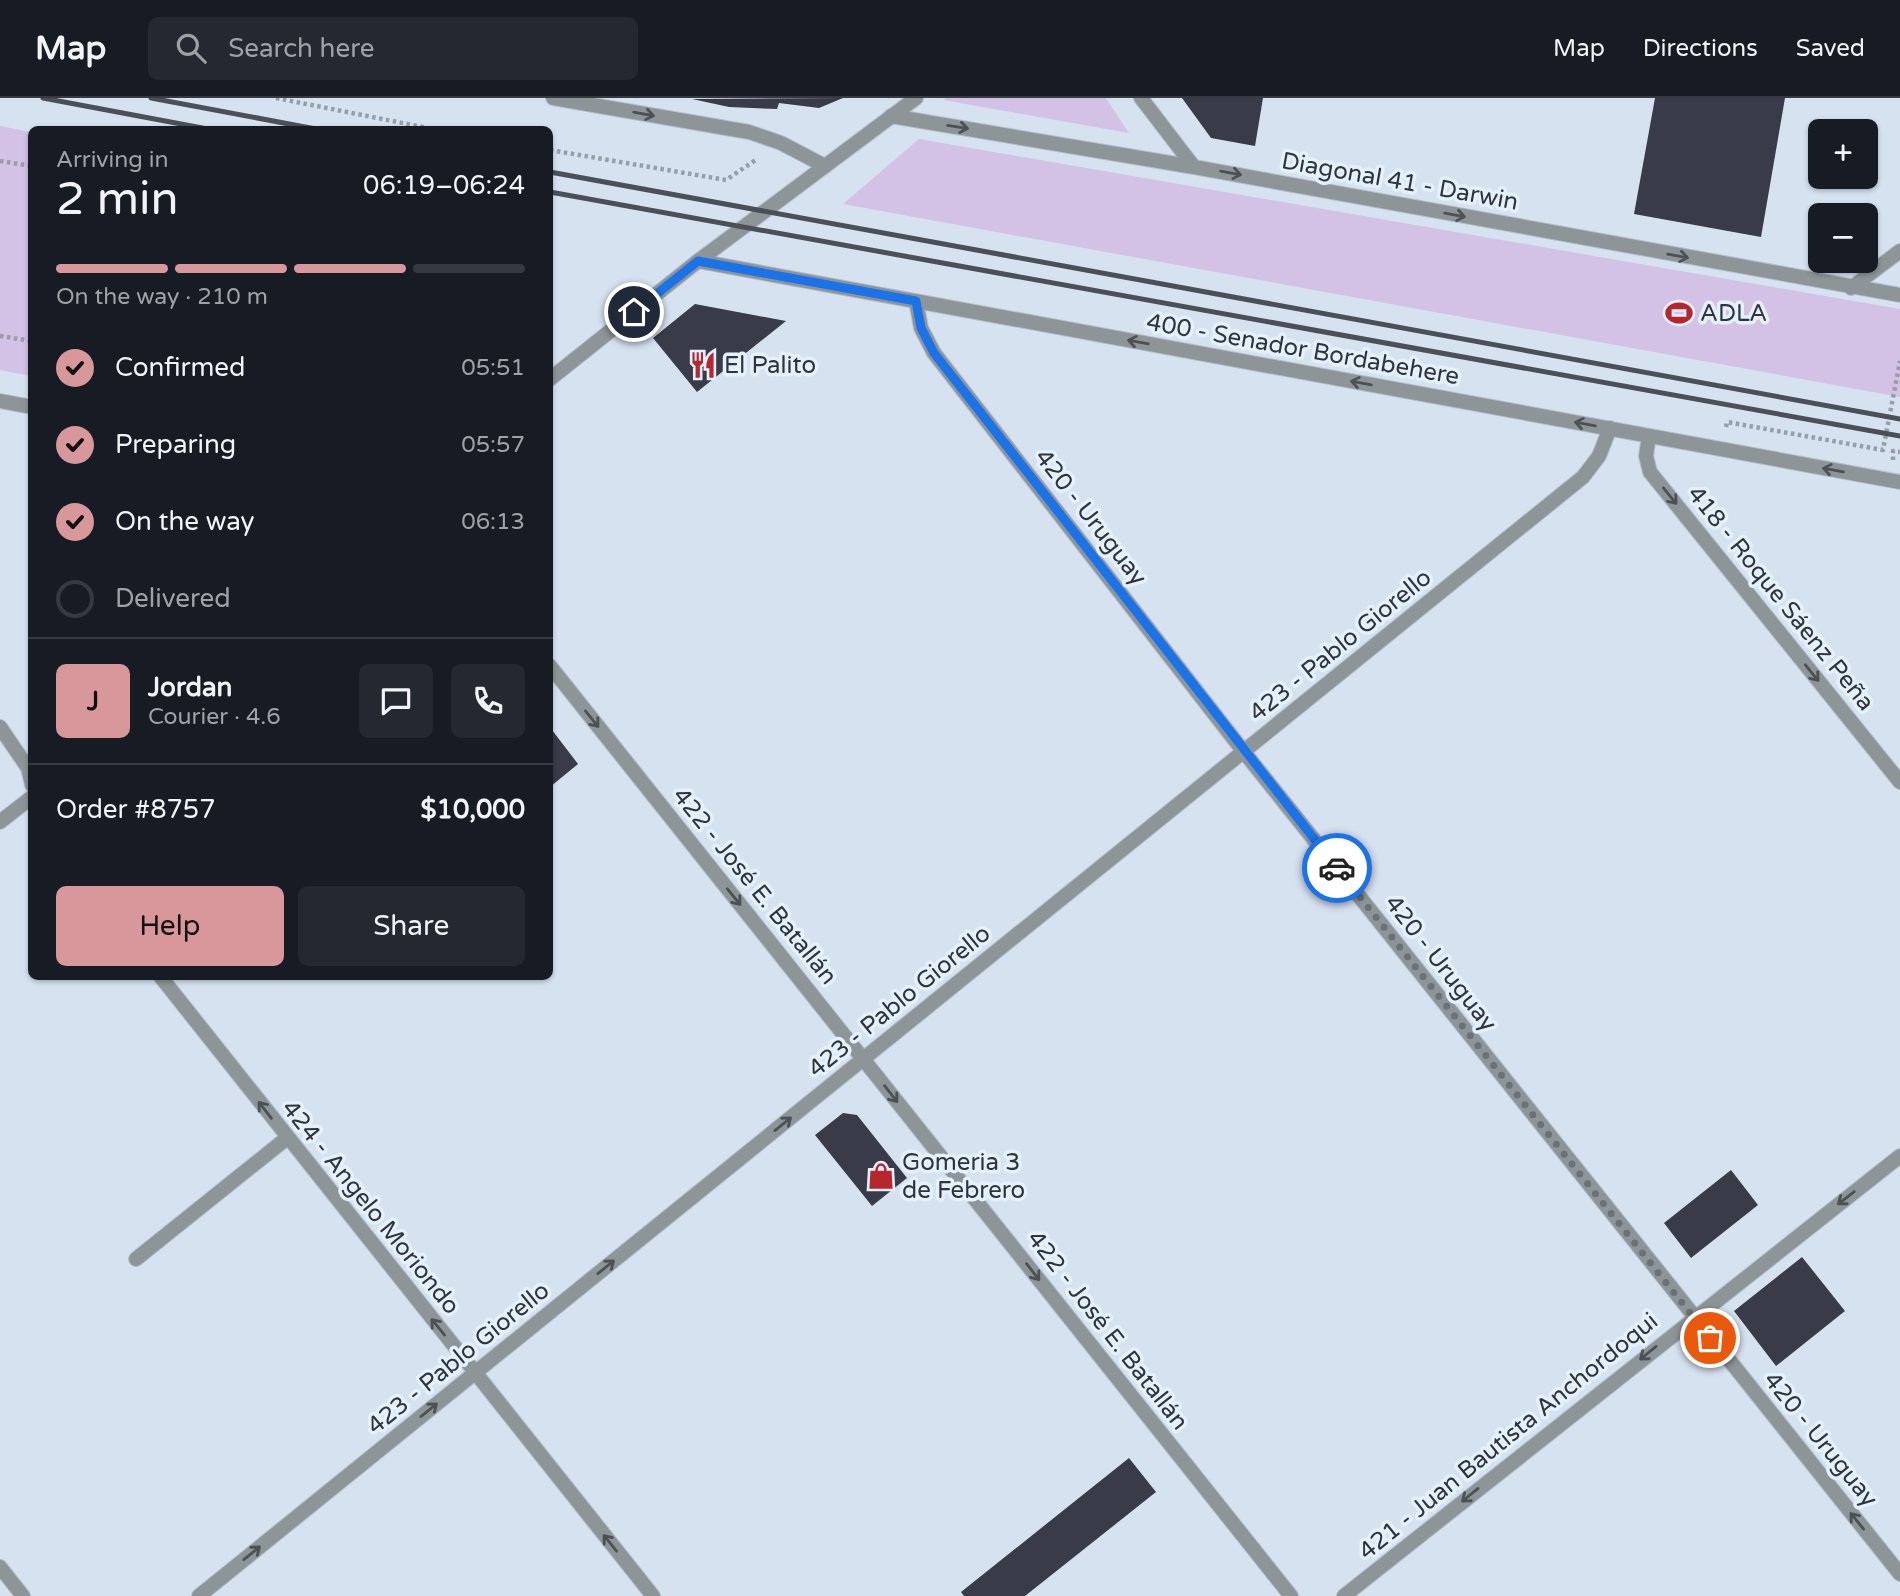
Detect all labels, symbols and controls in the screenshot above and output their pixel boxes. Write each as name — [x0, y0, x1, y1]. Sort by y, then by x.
search box — [148, 17, 638, 80]
text: Map — [35, 29, 106, 68]
icon: search — [172, 29, 210, 67]
text: Search here — [228, 33, 374, 64]
text: Map — [1553, 34, 1605, 63]
text: Directions — [1643, 34, 1758, 63]
text: Saved — [1796, 34, 1865, 63]
one-way arrow — [632, 108, 655, 121]
map controls — [1808, 119, 1878, 273]
button: + — [1808, 119, 1878, 189]
one-way arrow — [946, 121, 969, 134]
text: Arriving in — [56, 146, 169, 174]
street label: Diagonal 41 - Darwin — [1279, 146, 1521, 217]
one-way arrow — [1219, 167, 1242, 181]
text: 06:19–06:24 — [363, 170, 525, 201]
text: 2 min — [56, 172, 179, 227]
button: − — [1808, 203, 1878, 273]
one-way arrow — [1443, 208, 1466, 222]
one-way arrow — [1667, 250, 1689, 263]
pin — [604, 282, 664, 342]
text: On the way · 210 m — [56, 283, 268, 311]
icon: home — [615, 293, 653, 331]
sports icon: ADLA — [1664, 298, 1694, 328]
place label: ADLA — [1700, 299, 1767, 328]
street label: 400 - Senador Bordabehere — [1144, 308, 1462, 391]
one-way arrow — [1127, 335, 1149, 348]
icon: check — [56, 349, 94, 387]
restaurant icon: El Palito — [688, 350, 718, 380]
place label: El Palito — [724, 351, 816, 380]
text: Confirmed — [115, 352, 245, 383]
text: 05:51 — [461, 354, 525, 382]
one-way arrow — [1350, 376, 1373, 389]
one-way arrow — [1574, 417, 1597, 430]
icon: check — [56, 426, 94, 464]
text: Preparing — [115, 429, 236, 460]
text: 05:57 — [461, 431, 525, 459]
street label: 420 - Uruguay — [1028, 443, 1153, 591]
one-way arrow — [1822, 462, 1845, 476]
street label: 418 - Roque Sáenz Peña — [1681, 480, 1880, 717]
one-way arrow — [1662, 486, 1678, 504]
icon: check — [56, 503, 94, 541]
text: On the way — [115, 506, 255, 537]
text: 06:13 — [461, 508, 525, 536]
street label: 423 - Pablo Giorello — [1243, 563, 1437, 728]
text: Delivered — [115, 583, 231, 614]
button: chat — [359, 664, 433, 738]
button: phone — [451, 664, 525, 738]
one-way arrow — [1805, 664, 1820, 682]
text: Jordan — [148, 672, 232, 703]
text: J — [87, 686, 99, 717]
text: Courier · 4.6 — [148, 703, 281, 731]
one-way arrow — [584, 709, 599, 728]
street label: 422 - José E. Batallán — [666, 782, 843, 991]
text: Order #8757 — [56, 794, 216, 825]
text: $10,000 — [421, 794, 525, 825]
courier — [1302, 833, 1372, 903]
icon: car — [1318, 849, 1356, 887]
button: Help — [56, 886, 284, 966]
button: Share — [298, 886, 525, 966]
one-way arrow — [727, 887, 742, 905]
street label: 420 - Uruguay — [1378, 889, 1503, 1037]
street label: 423 - Pablo Giorello — [802, 919, 996, 1084]
one-way arrow — [884, 1084, 899, 1102]
street label: 424 - Angelo Moriondo — [275, 1094, 466, 1320]
one-way arrow — [258, 1102, 273, 1120]
one-way arrow — [774, 1117, 792, 1132]
place label: Gomeria 3 de Febrero — [902, 1148, 1025, 1205]
shop icon: Gomeria 3 de Febrero — [866, 1161, 896, 1191]
one-way arrow — [1837, 1190, 1856, 1205]
street label: 422 - José E. Batallán — [1021, 1225, 1194, 1436]
one-way arrow — [597, 1260, 615, 1275]
one-way arrow — [1025, 1262, 1041, 1280]
street label: 423 - Pablo Giorello — [361, 1276, 555, 1441]
street label: 421 - Juan Bautista Anchordoqui — [1353, 1307, 1664, 1566]
pin — [1680, 1308, 1740, 1368]
one-way arrow — [430, 1318, 445, 1336]
icon: bag — [1691, 1319, 1729, 1357]
one-way arrow — [1639, 1346, 1657, 1361]
street label: 420 - Uruguay — [1757, 1366, 1884, 1513]
one-way arrow — [420, 1402, 438, 1418]
one-way arrow — [1461, 1488, 1480, 1503]
one-way arrow — [1850, 1512, 1865, 1530]
one-way arrow — [603, 1534, 618, 1552]
one-way arrow — [243, 1545, 261, 1561]

